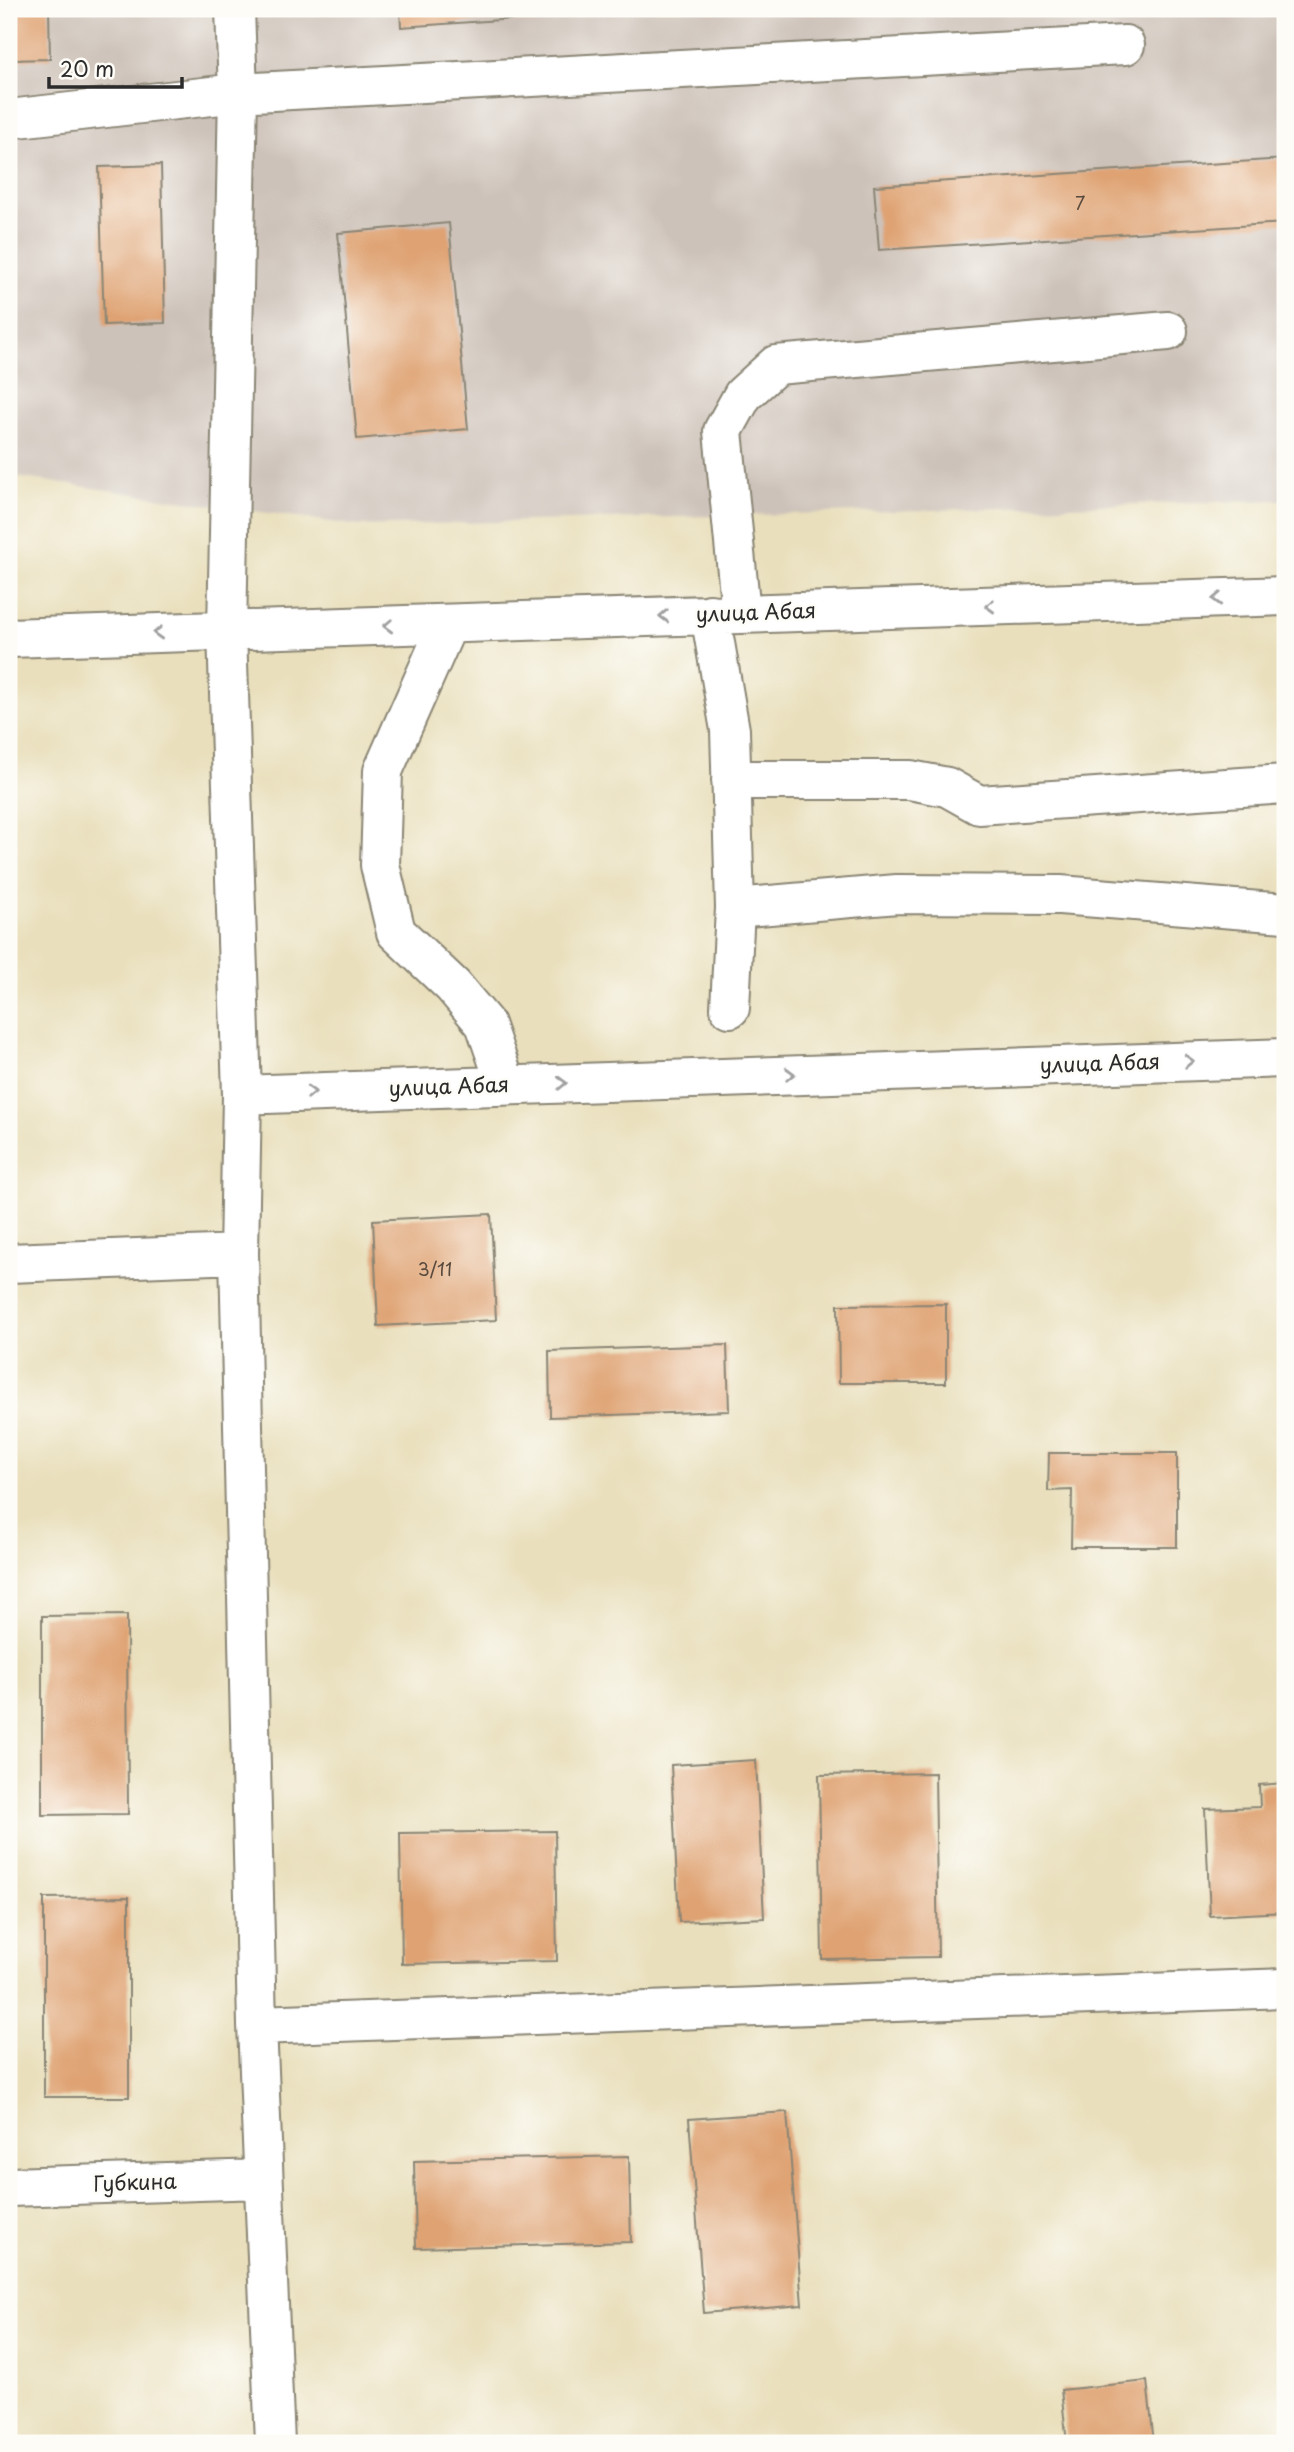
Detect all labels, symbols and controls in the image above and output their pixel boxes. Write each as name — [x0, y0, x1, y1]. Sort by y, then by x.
scale bar — [49, 46, 182, 90]
text: 20 m — [60, 52, 114, 84]
house number: 7 — [1075, 189, 1085, 216]
one-way arrow — [1211, 591, 1222, 606]
street label: улица Абая — [695, 593, 817, 629]
one-way arrow — [984, 598, 995, 613]
one-way arrow — [659, 608, 670, 623]
one-way arrow — [382, 618, 393, 633]
one-way arrow — [153, 625, 163, 641]
street label: улица Абая — [1039, 1044, 1161, 1080]
one-way arrow — [1183, 1054, 1194, 1069]
street label: улица Абая — [388, 1067, 510, 1103]
one-way arrow — [785, 1067, 796, 1082]
one-way arrow — [557, 1075, 568, 1090]
one-way arrow — [305, 1085, 316, 1100]
house number: 3/11 — [418, 1255, 452, 1282]
street label: Губкина — [93, 2164, 178, 2198]

